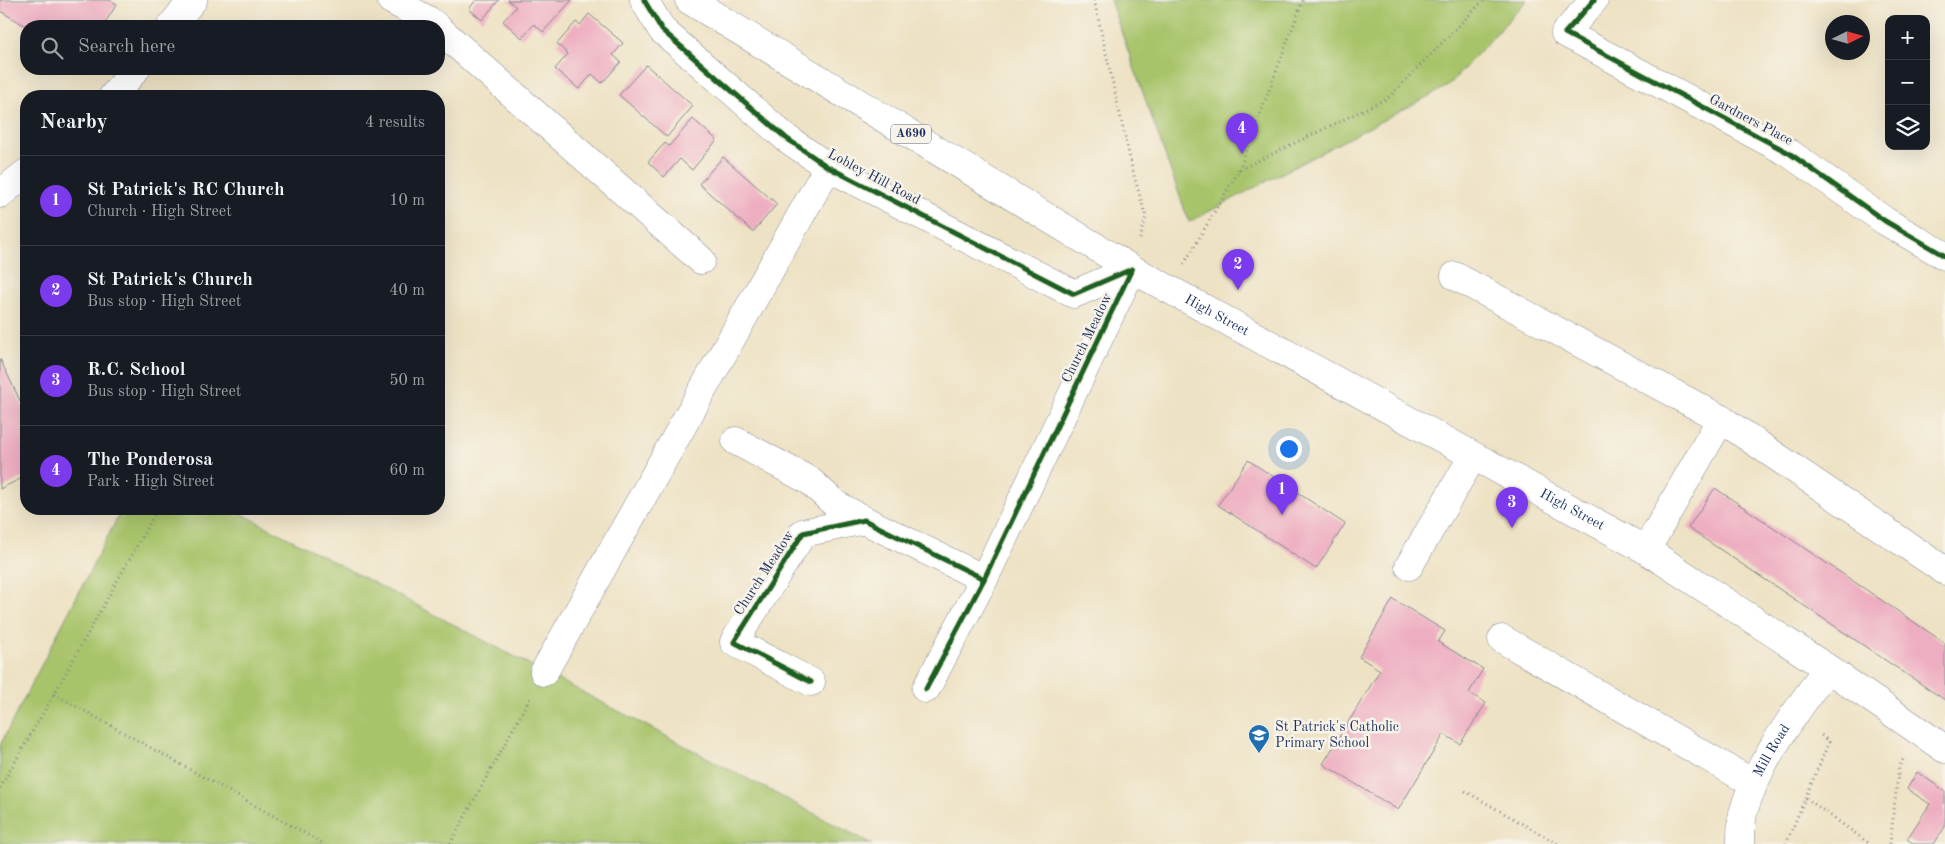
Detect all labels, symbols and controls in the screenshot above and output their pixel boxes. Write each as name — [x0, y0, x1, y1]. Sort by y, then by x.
north arrow — [1825, 15, 1870, 60]
map controls — [1885, 15, 1930, 150]
button: + — [1885, 15, 1930, 60]
search box — [20, 20, 445, 75]
icon: search — [38, 34, 66, 62]
text: Search here — [78, 38, 175, 57]
button: − — [1885, 60, 1930, 105]
street label: Gardners Place — [1707, 92, 1795, 148]
button: layers — [1885, 105, 1930, 150]
text: Nearby — [40, 112, 108, 133]
pin: 4 — [1226, 113, 1258, 154]
text: 4 results — [365, 115, 425, 131]
road number: A690 — [891, 125, 931, 144]
street label: Lobley Hill Road — [825, 147, 923, 207]
text: St Patrick's RC Church — [87, 181, 285, 200]
text: 1 — [51, 193, 61, 209]
text: 10 m — [389, 193, 425, 209]
text: Church · High Street — [87, 204, 232, 220]
pin: 2 — [1222, 249, 1254, 290]
text: St Patrick's Church — [87, 271, 253, 290]
text: 2 — [51, 283, 61, 299]
text: 40 m — [389, 283, 425, 299]
street label: Church Meadow — [1059, 291, 1115, 385]
street label: High Street — [1182, 292, 1251, 339]
text: Bus stop · High Street — [87, 294, 241, 310]
text: R.C. School — [87, 361, 186, 380]
text: 3 — [51, 373, 61, 389]
text: 50 m — [389, 373, 425, 389]
text: Bus stop · High Street — [87, 384, 241, 400]
your location — [1276, 436, 1302, 462]
text: The Ponderosa — [87, 451, 213, 470]
text: 4 — [51, 463, 61, 479]
text: 60 m — [389, 463, 425, 479]
text: Park · High Street — [87, 474, 215, 490]
pin: 1 — [1266, 474, 1298, 515]
street label: High Street — [1538, 486, 1607, 533]
pin: 3 — [1496, 487, 1528, 528]
street label: Church Meadow — [731, 528, 797, 618]
place label: St Patrick's Catholic Primary School — [1275, 720, 1399, 750]
street label: Mill Road — [1751, 722, 1793, 779]
school or university icon: St Patrick's Catholic Primary School — [1247, 723, 1271, 754]

